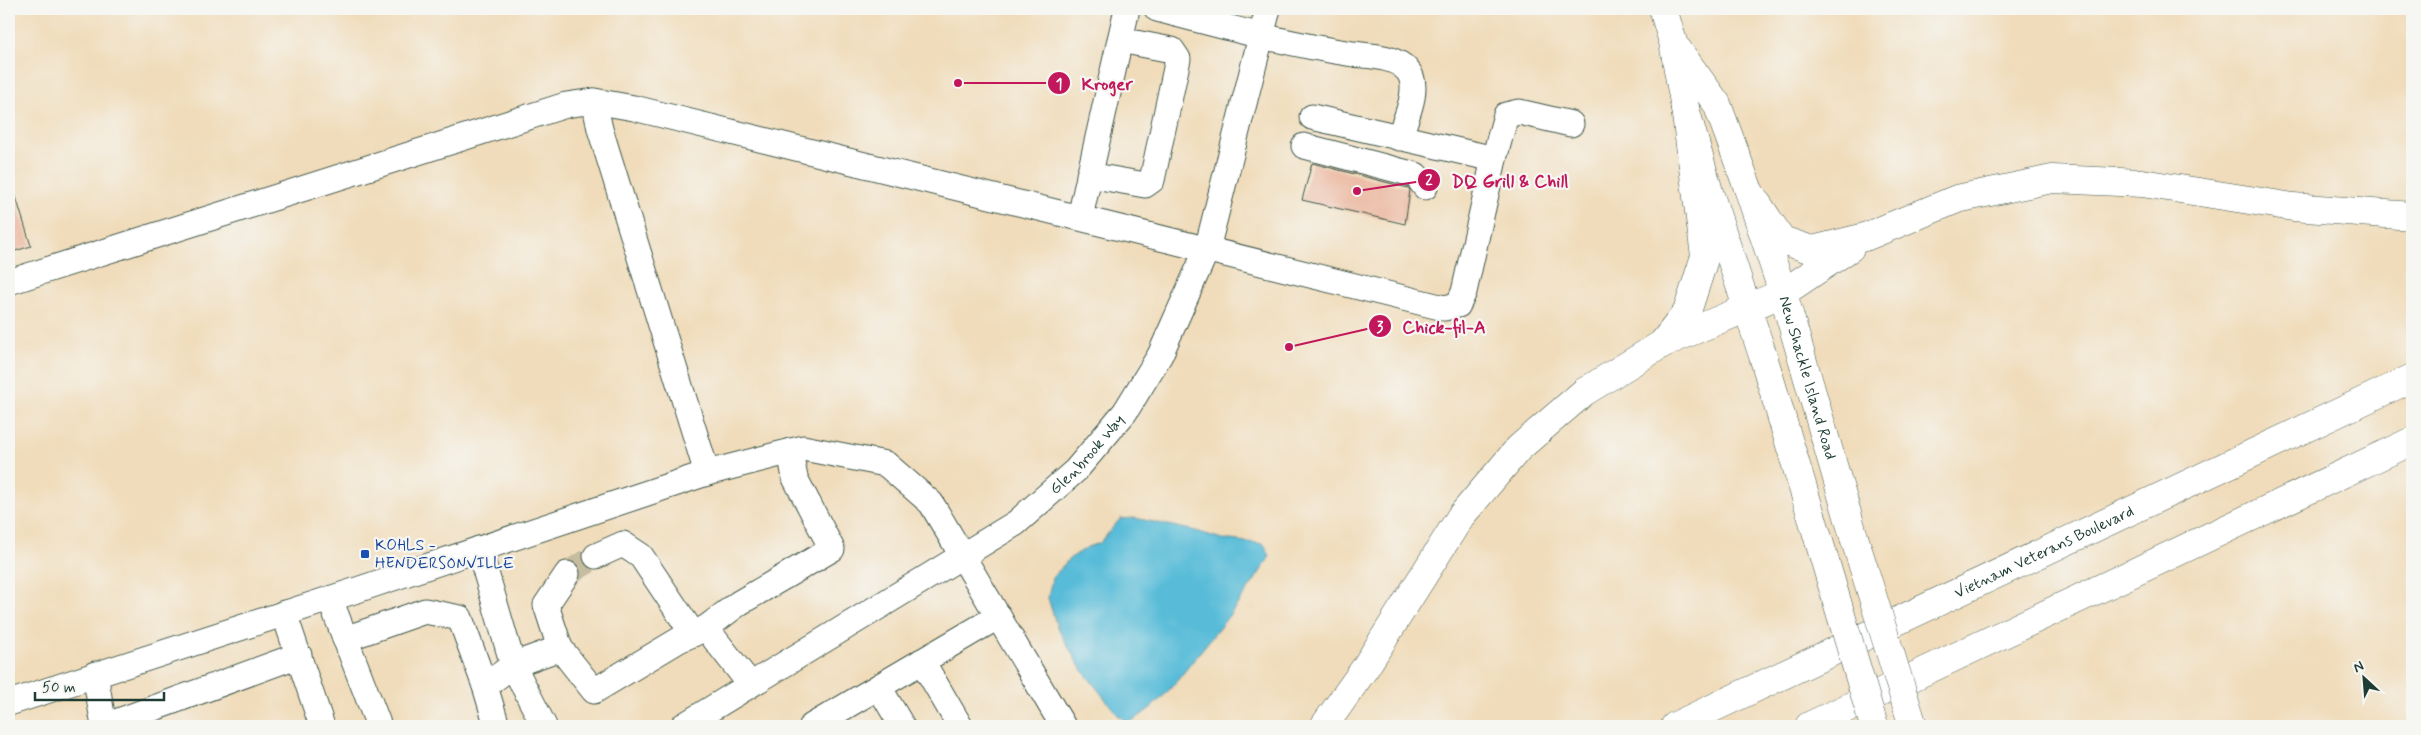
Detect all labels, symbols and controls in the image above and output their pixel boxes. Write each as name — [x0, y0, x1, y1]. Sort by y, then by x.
callout: Kroger — [1046, 67, 1142, 100]
text: Kroger — [1081, 73, 1133, 97]
text: 1 — [1056, 75, 1062, 95]
callout: DQ Grill & Chill — [1417, 164, 1579, 197]
text: DQ Grill & Chill — [1452, 170, 1568, 194]
text: 2 — [1425, 171, 1433, 191]
street label: New Shackle Island Road — [1774, 293, 1841, 462]
callout: Chick-fil-A — [1368, 310, 1496, 343]
text: Chick-fil-A — [1402, 316, 1486, 340]
text: 3 — [1377, 318, 1384, 338]
street label: Glenbrook Way — [1045, 410, 1129, 499]
street label: Vietnam Veterans Boulevard — [1951, 500, 2137, 603]
place label: KOHLS - HENDERSONVILLE — [375, 535, 514, 574]
marker: KOHLS - HENDERSONVILLE — [359, 548, 371, 560]
north arrow — [2338, 652, 2388, 702]
text: N — [2351, 657, 2367, 677]
scale bar — [35, 670, 164, 702]
text: 50 m — [42, 678, 76, 698]

